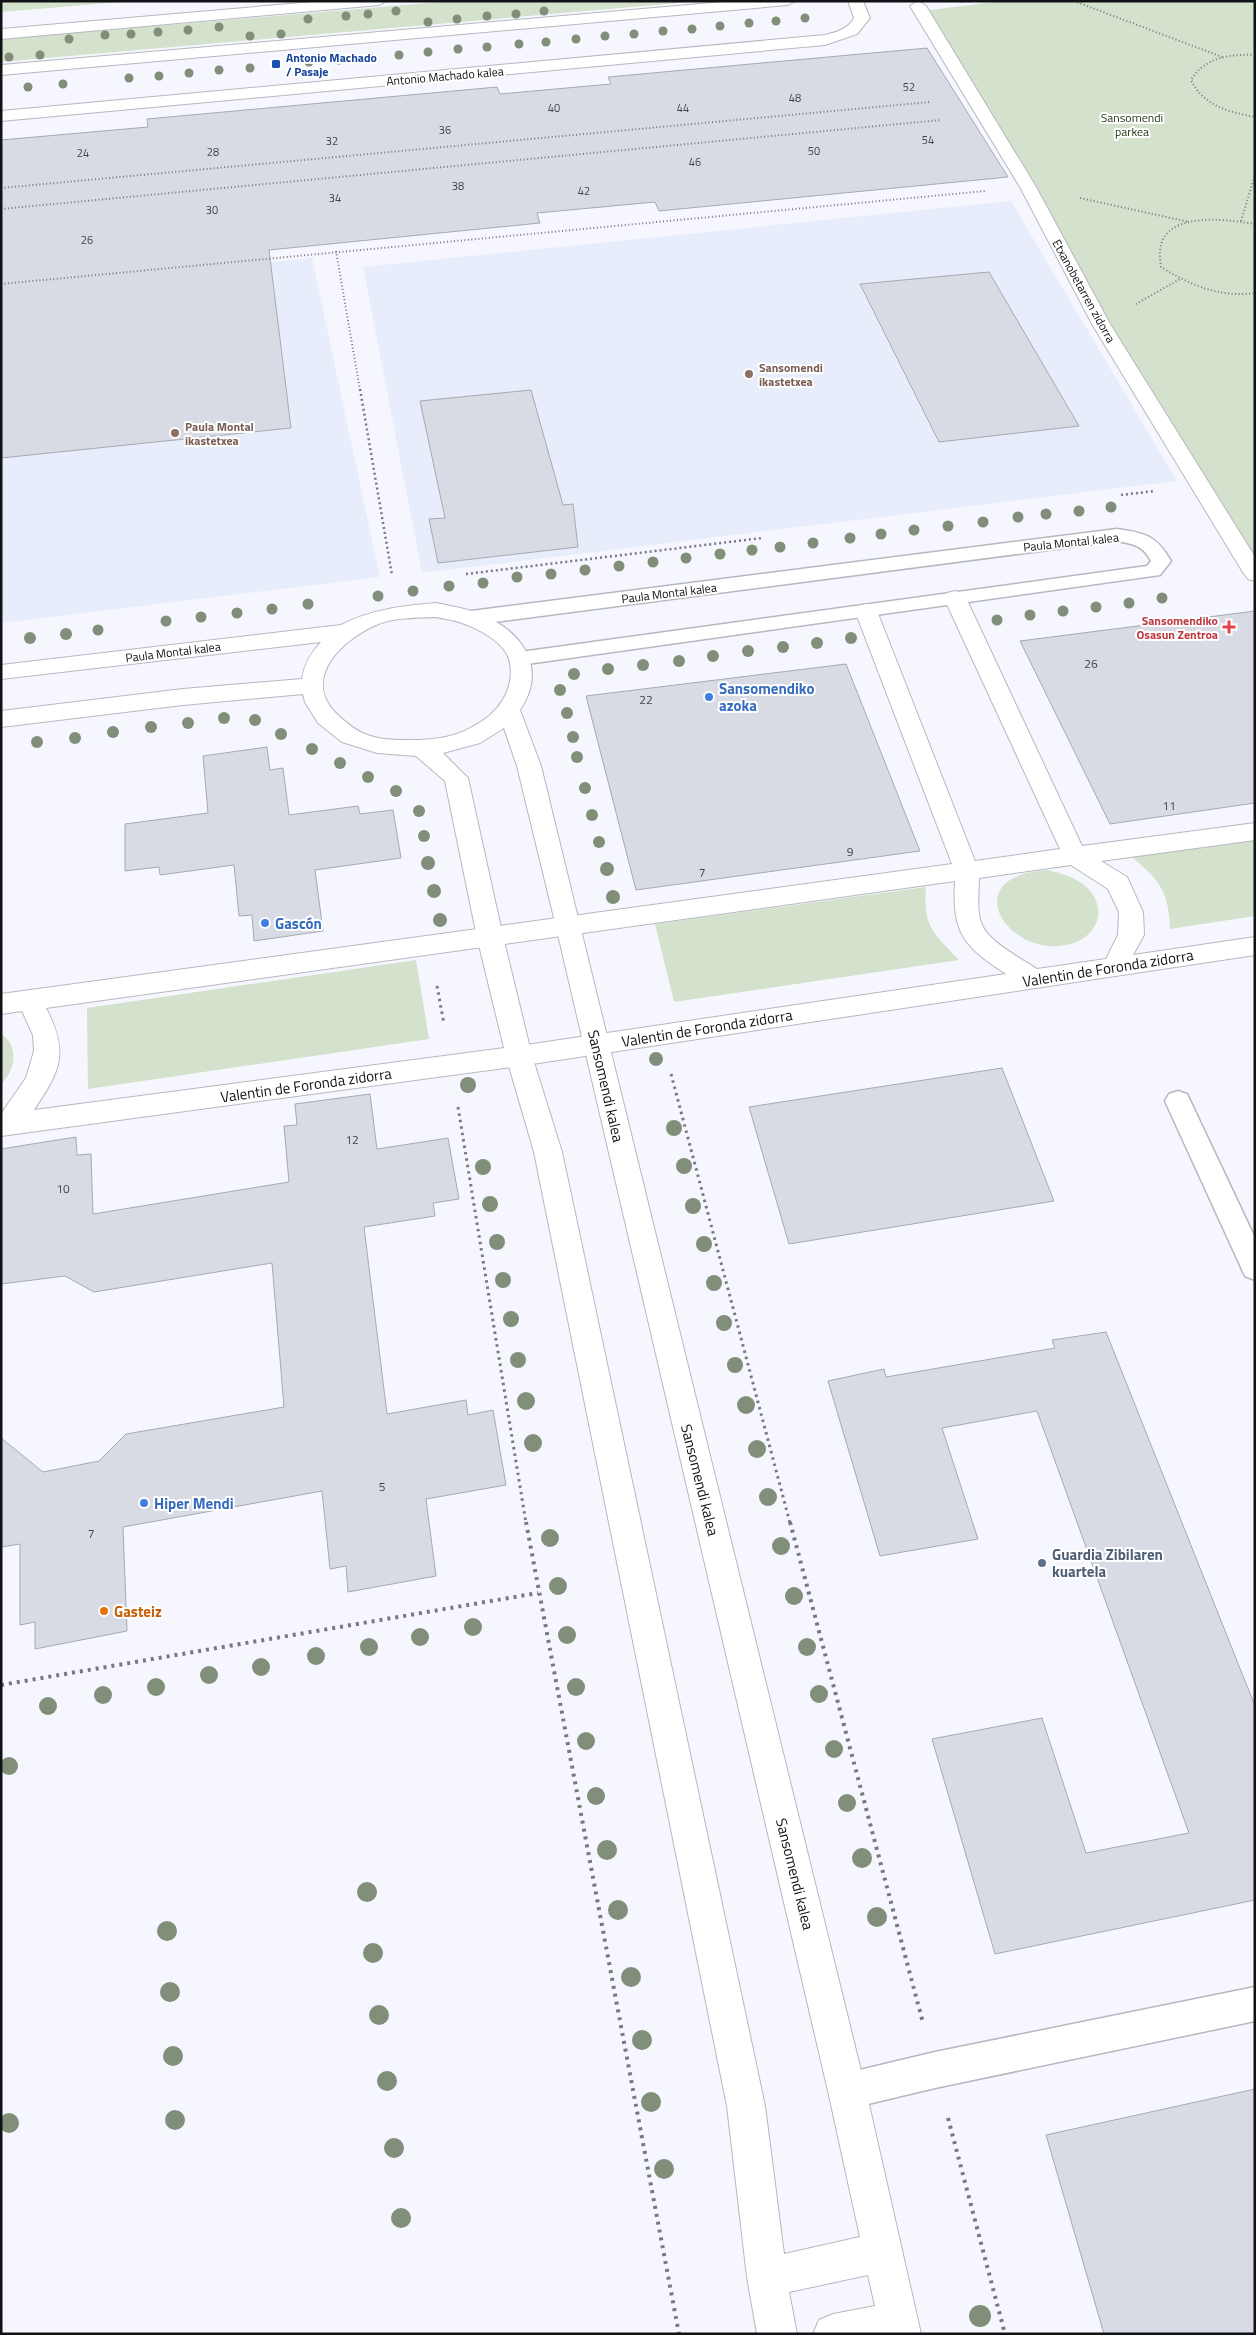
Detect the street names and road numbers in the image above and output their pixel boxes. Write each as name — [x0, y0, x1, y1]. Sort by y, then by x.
street label: Antonio Machado kalea — [385, 61, 505, 91]
street label: Etxanobetarren zidorra — [1048, 236, 1120, 346]
street label: Paula Montal kalea — [1022, 528, 1120, 556]
street label: Paula Montal kalea — [620, 578, 718, 608]
street label: Paula Montal kalea — [124, 637, 222, 667]
street label: Valentin de Foronda zidorra — [1021, 943, 1196, 993]
street label: Valentin de Foronda zidorra — [620, 1003, 795, 1053]
street label: Sansomendi kalea — [582, 1028, 630, 1145]
street label: Valentin de Foronda zidorra — [219, 1062, 394, 1108]
street label: Sansomendi kalea — [675, 1422, 725, 1539]
street label: Sansomendi kalea — [770, 1816, 820, 1933]

